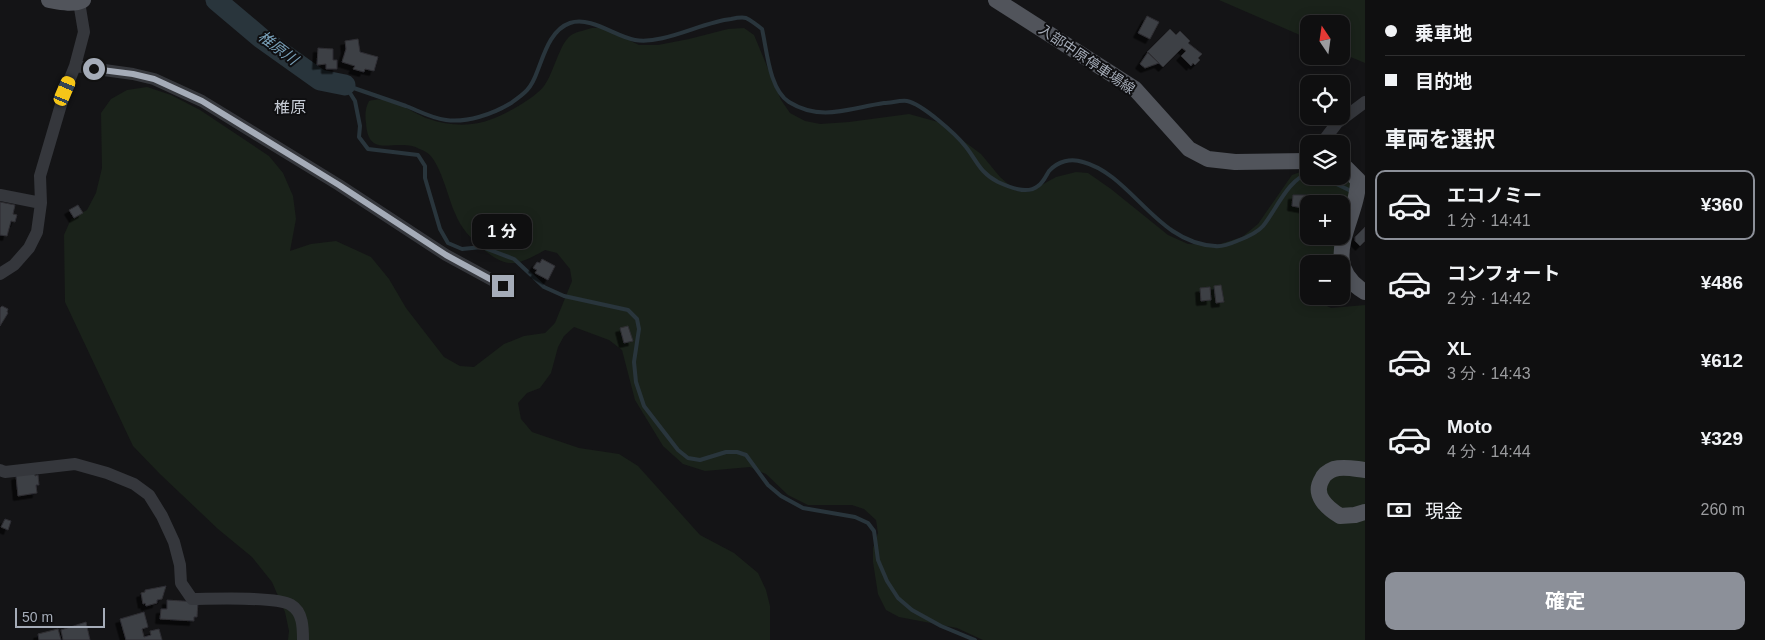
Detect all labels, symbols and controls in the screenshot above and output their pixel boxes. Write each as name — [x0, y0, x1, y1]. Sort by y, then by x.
north arrow — [1300, 15, 1350, 65]
map controls — [1300, 15, 1350, 305]
street label: 入部中原停車場線 — [1036, 21, 1138, 97]
text: 乗車地 — [1415, 23, 1472, 44]
water label: 椎原川 — [255, 27, 303, 69]
route start — [83, 58, 105, 80]
text: 目的地 — [1415, 71, 1472, 92]
car — [52, 74, 77, 108]
button: locate — [1300, 75, 1350, 125]
district label: 椎原 — [274, 99, 306, 116]
text: 車両を選択 — [1385, 127, 1495, 152]
button: layers — [1300, 135, 1350, 185]
icon: car — [1387, 183, 1432, 228]
text: エコノミー — [1447, 185, 1542, 206]
text: ¥360 — [1701, 194, 1743, 215]
button: + — [1300, 195, 1350, 245]
text: 1 分 · 14:41 — [1447, 212, 1531, 229]
callout: 1 分 — [473, 214, 533, 248]
text: 1 分 — [487, 223, 517, 240]
button: − — [1300, 255, 1350, 305]
icon: car — [1387, 261, 1432, 306]
text: コンフォート — [1447, 263, 1560, 284]
text: ¥486 — [1701, 272, 1743, 293]
route end — [492, 275, 514, 297]
text: 2 分 · 14:42 — [1447, 290, 1531, 307]
text: XL — [1447, 338, 1471, 359]
icon: car — [1387, 339, 1432, 384]
text: ¥612 — [1701, 350, 1743, 371]
text: 3 分 · 14:43 — [1447, 365, 1531, 382]
text: Moto — [1447, 416, 1492, 437]
icon: car — [1387, 417, 1432, 462]
text: ¥329 — [1701, 428, 1743, 449]
text: 4 分 · 14:44 — [1447, 443, 1531, 460]
icon: cash — [1385, 496, 1413, 524]
text: 現金 — [1425, 501, 1463, 522]
text: 260 m — [1701, 501, 1745, 518]
button: 確定 — [1385, 572, 1745, 630]
scale bar — [15, 605, 105, 628]
text: 50 m — [22, 609, 53, 625]

